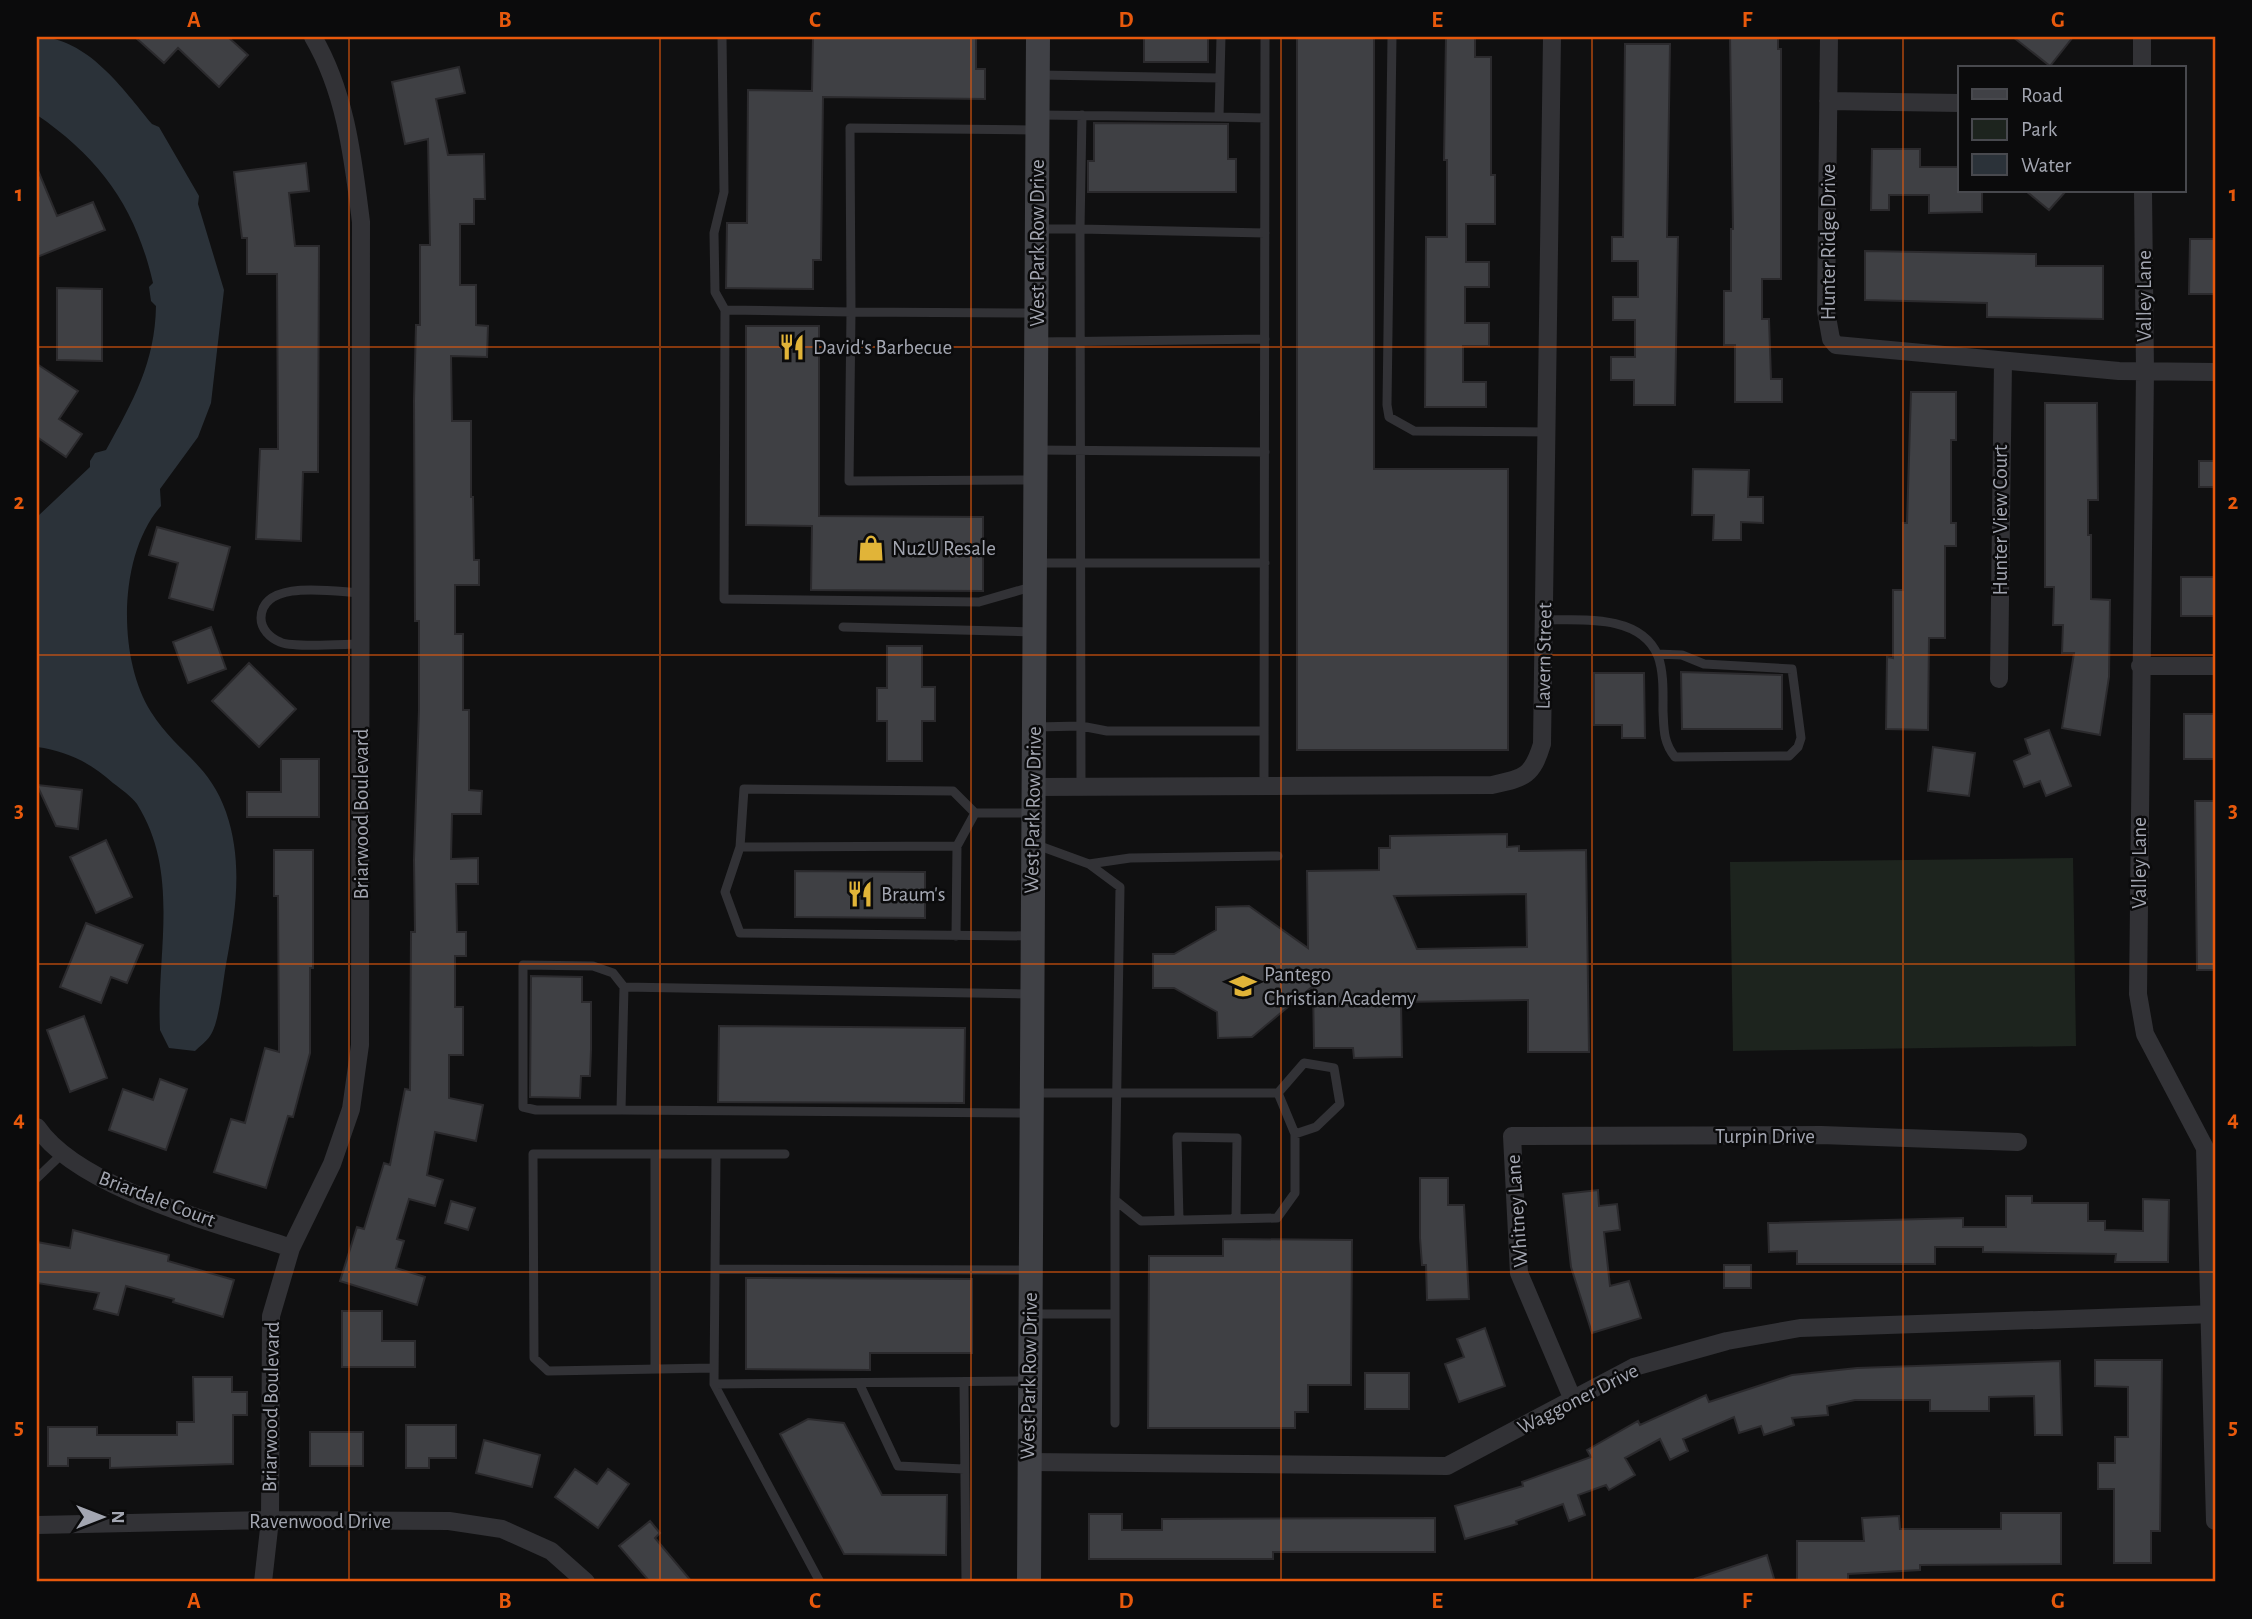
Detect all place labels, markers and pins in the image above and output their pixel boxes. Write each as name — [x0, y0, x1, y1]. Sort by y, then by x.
restaurant icon: David's Barbecue — [777, 332, 807, 362]
place label: David's Barbecue — [813, 337, 952, 358]
shop icon: Nu2U Resale — [856, 533, 886, 563]
place label: Nu2U Resale — [892, 538, 996, 559]
restaurant icon: Braum's — [845, 879, 875, 909]
place label: Braum's — [881, 884, 946, 905]
place label: Pantego Christian Academy — [1264, 964, 1416, 1009]
school or university icon: Pantego Christian Academy — [1228, 971, 1258, 1001]

